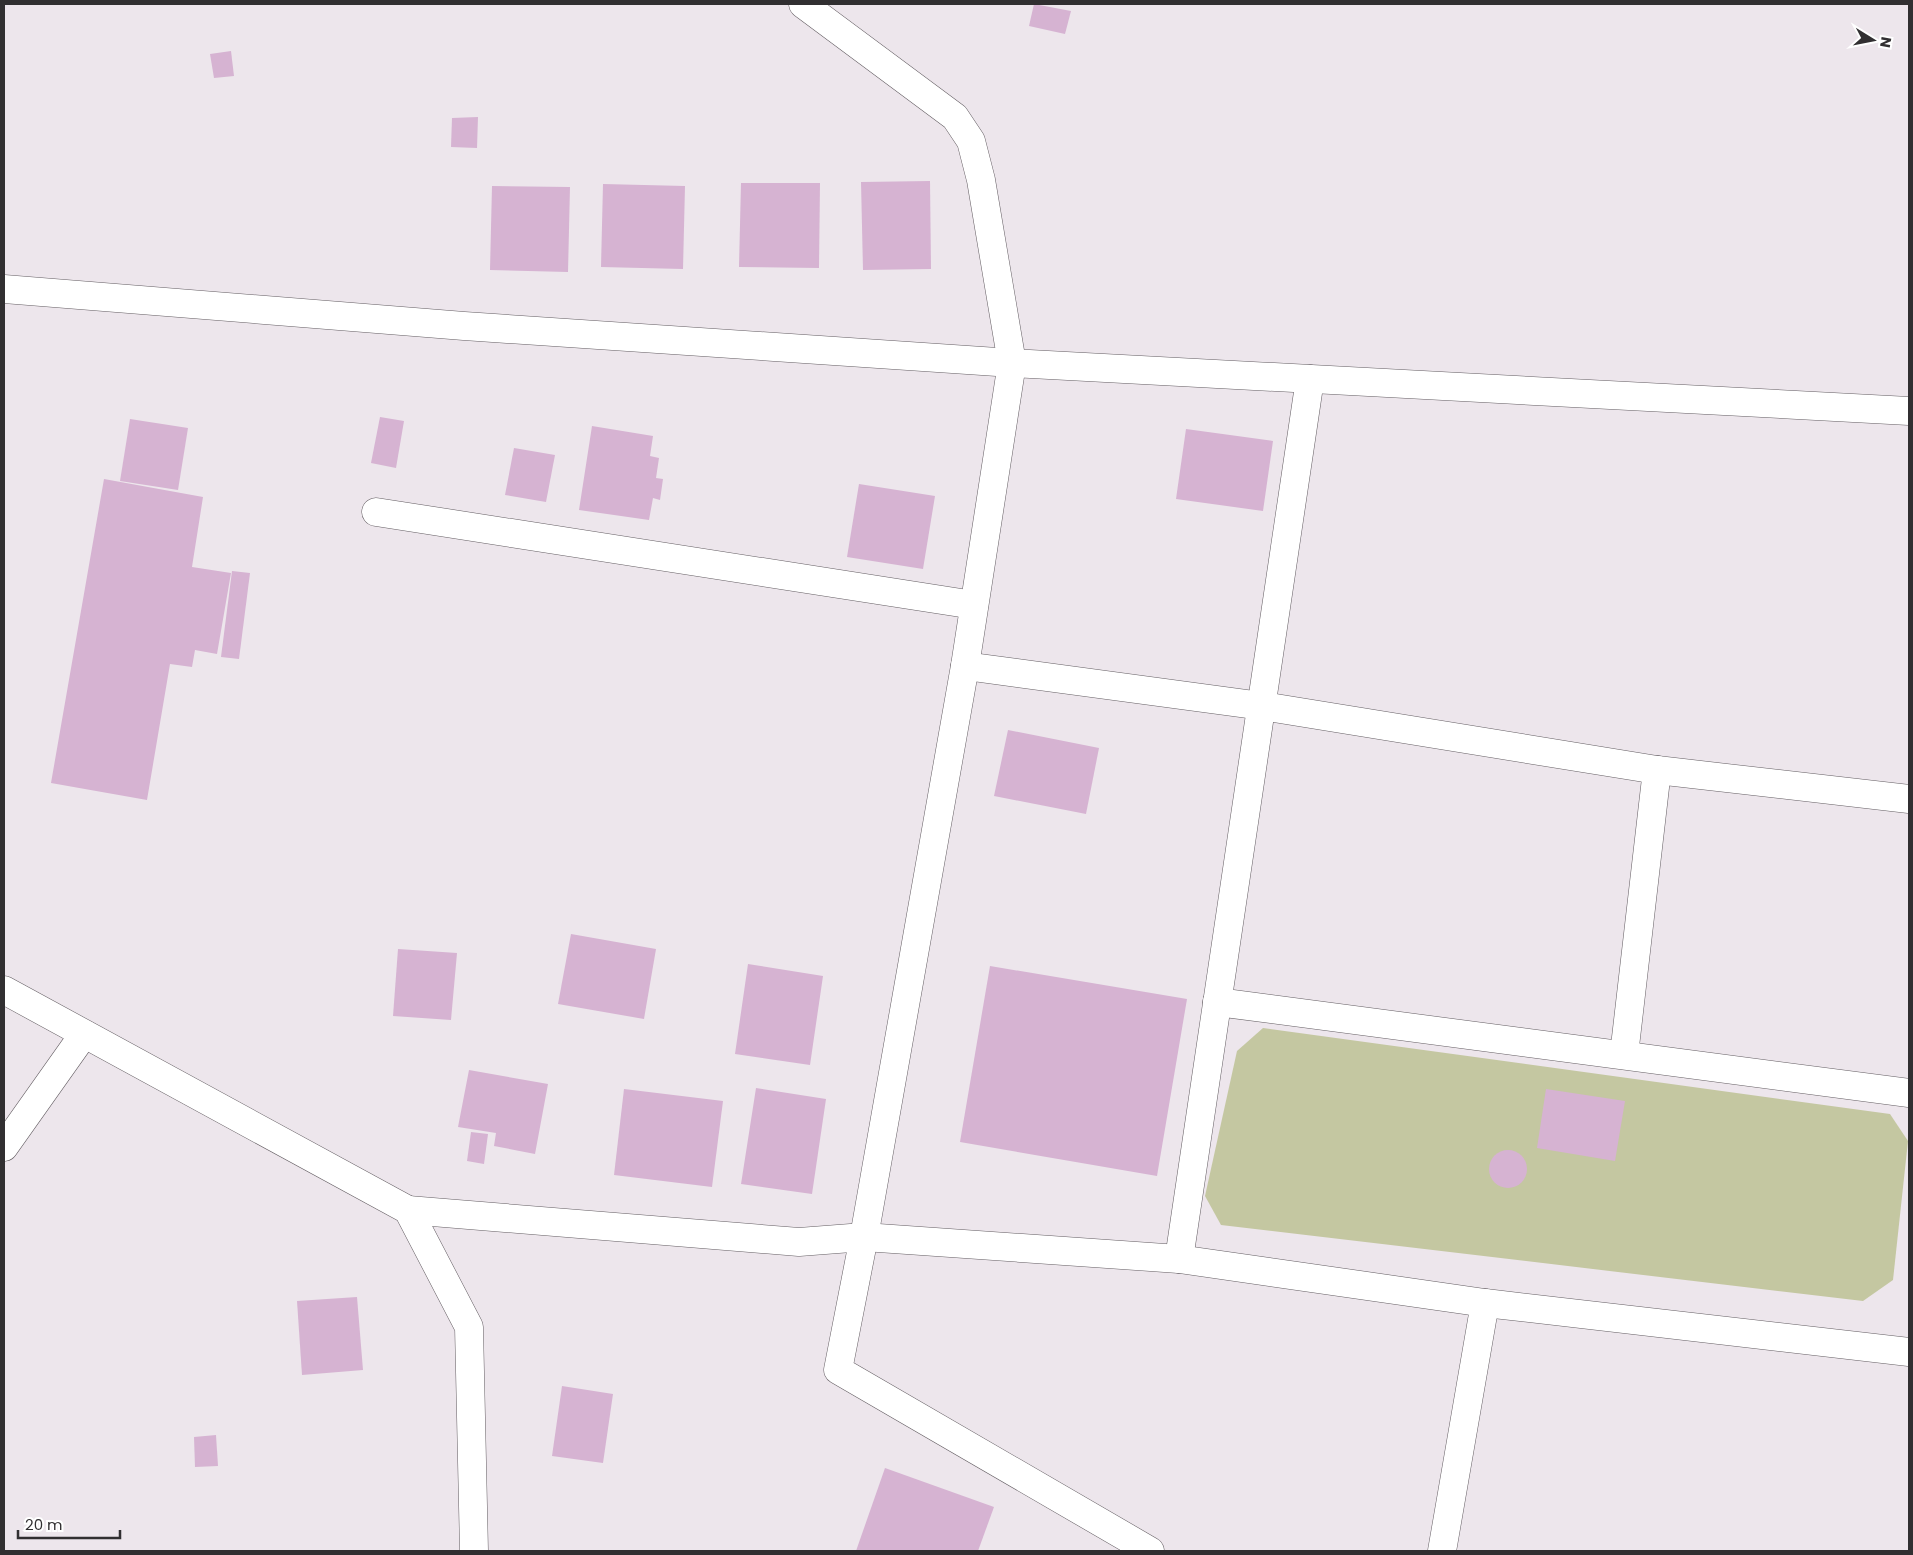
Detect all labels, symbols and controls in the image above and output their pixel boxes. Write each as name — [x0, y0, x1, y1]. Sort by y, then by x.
north arrow — [1848, 15, 1898, 65]
text: N — [1875, 35, 1897, 49]
scale bar — [18, 1508, 120, 1540]
text: 20 m — [25, 1514, 63, 1535]

